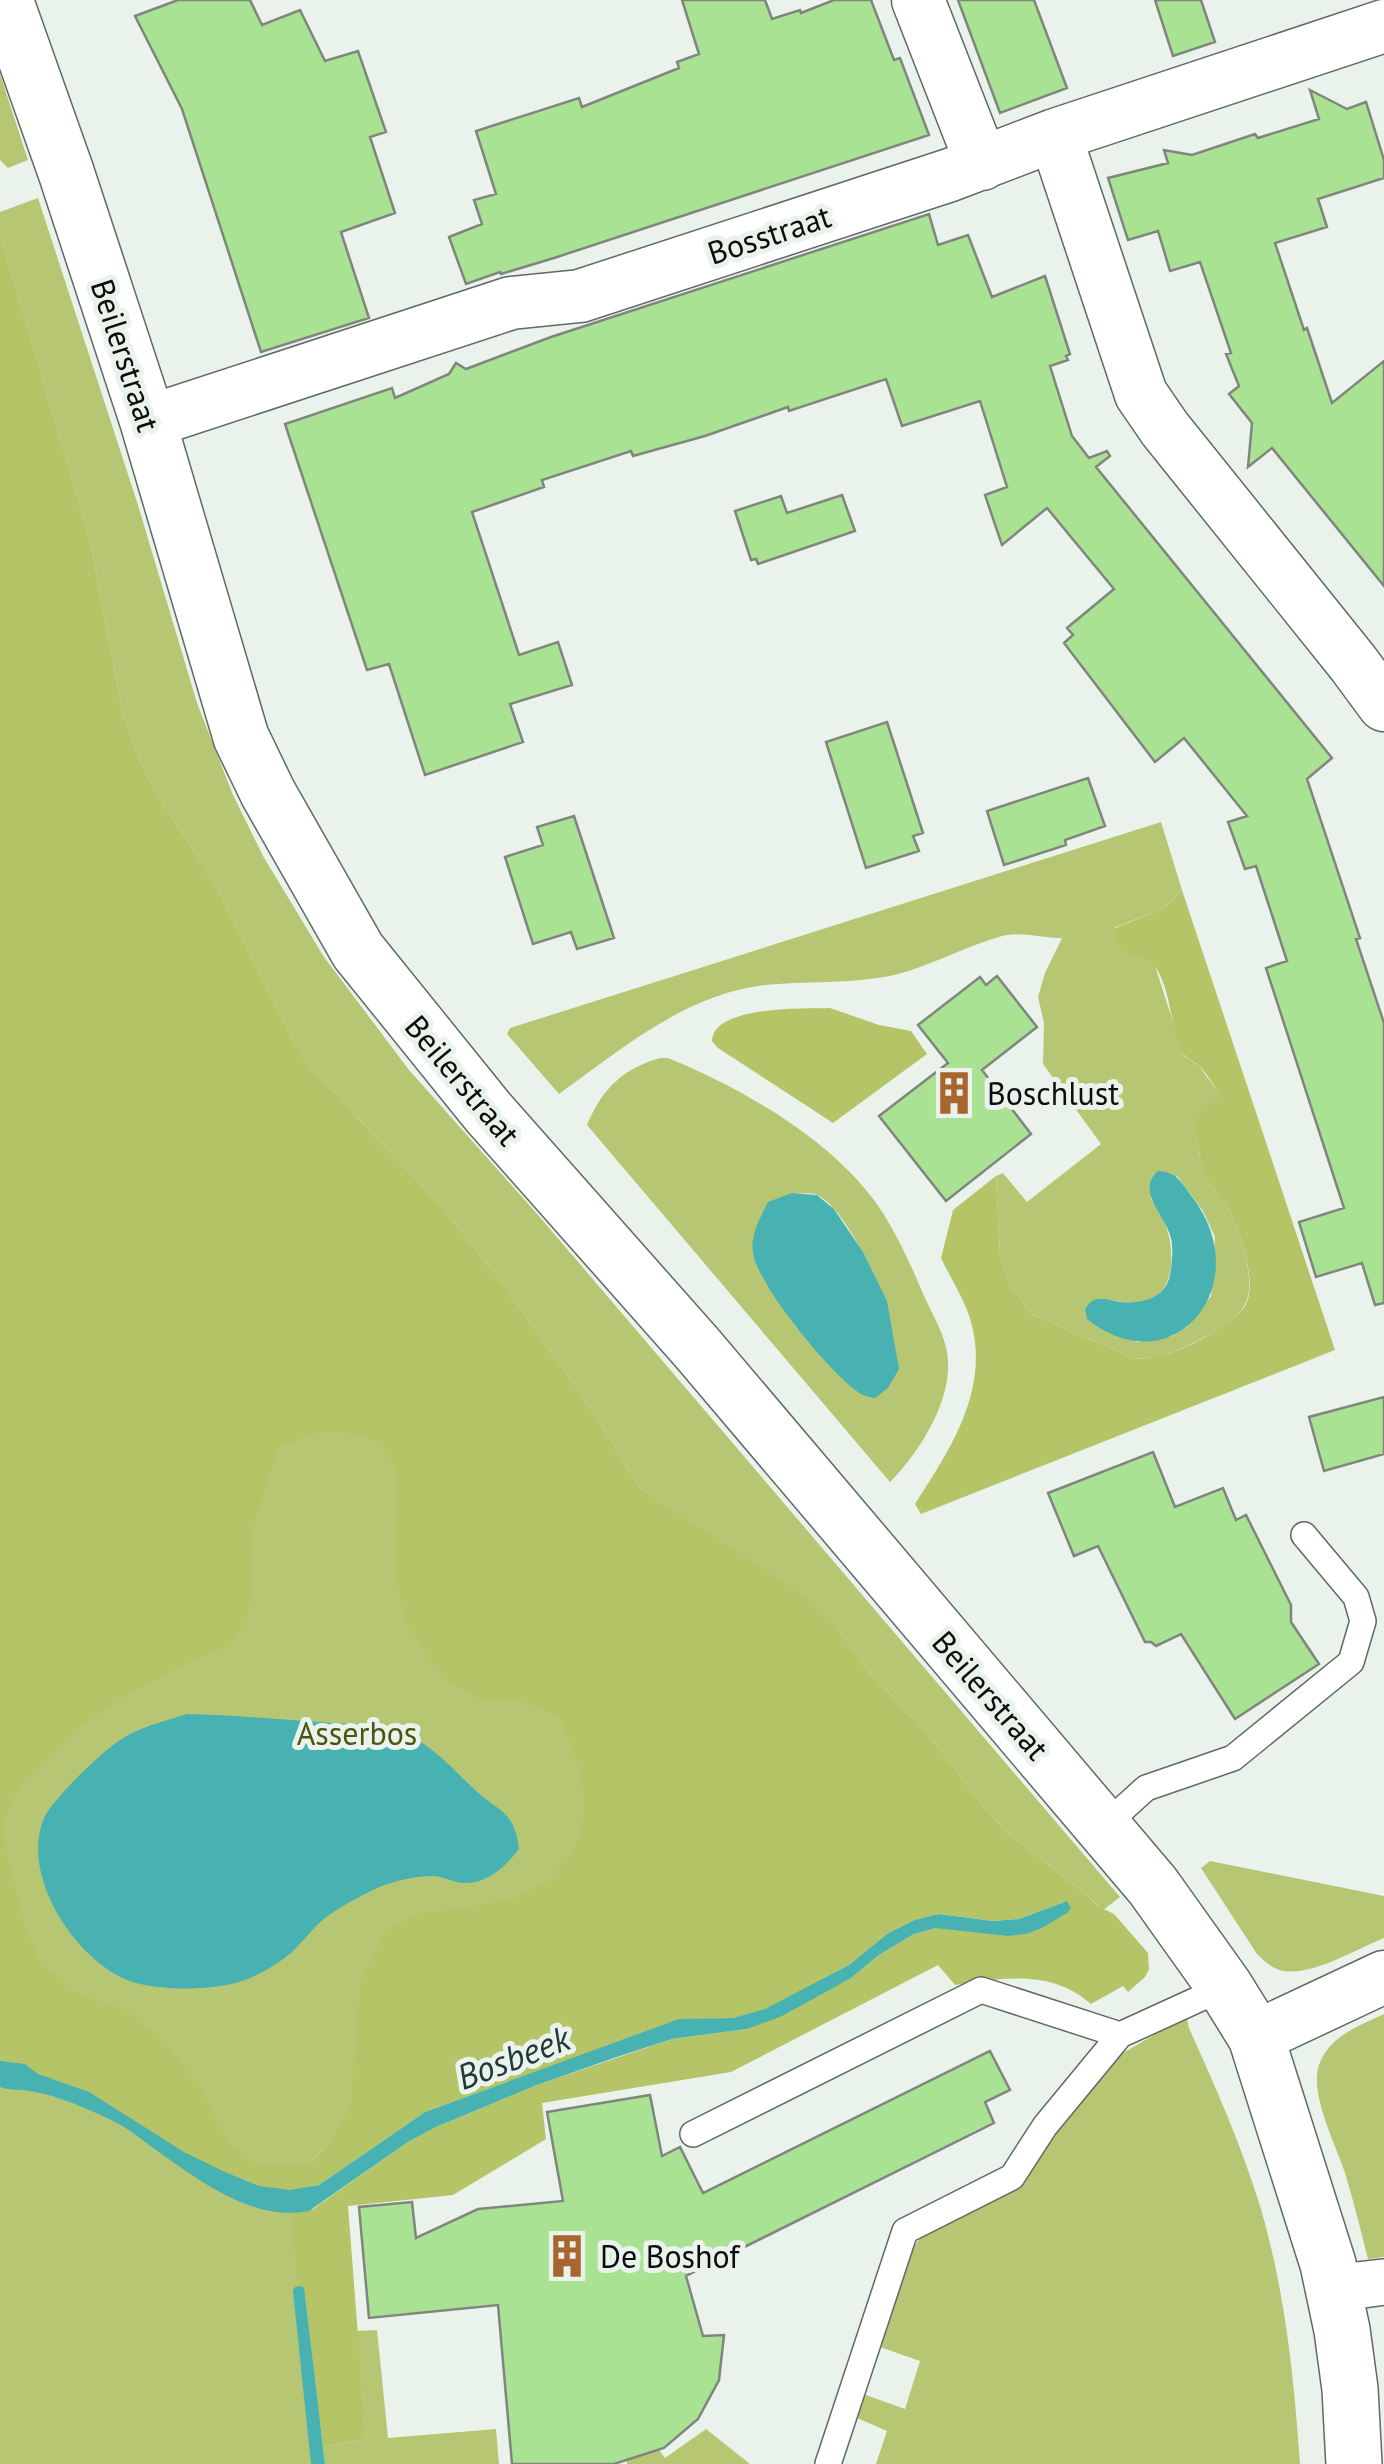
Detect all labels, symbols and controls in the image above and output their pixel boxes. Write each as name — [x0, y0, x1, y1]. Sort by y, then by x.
street label: Bosstraat — [702, 194, 836, 274]
street label: Beilerstraat — [82, 273, 170, 437]
street label: Beilerstraat — [396, 1006, 530, 1154]
building icon: Boschlust — [930, 1069, 978, 1117]
place label: Boschlust — [987, 1072, 1119, 1114]
street label: Beilerstraat — [923, 1622, 1059, 1768]
park label: Asserbos — [297, 1712, 417, 1754]
water label: Bosbeek — [450, 2014, 577, 2099]
building icon: De Boshof — [543, 2232, 591, 2280]
place label: De Boshof — [600, 2235, 741, 2277]

